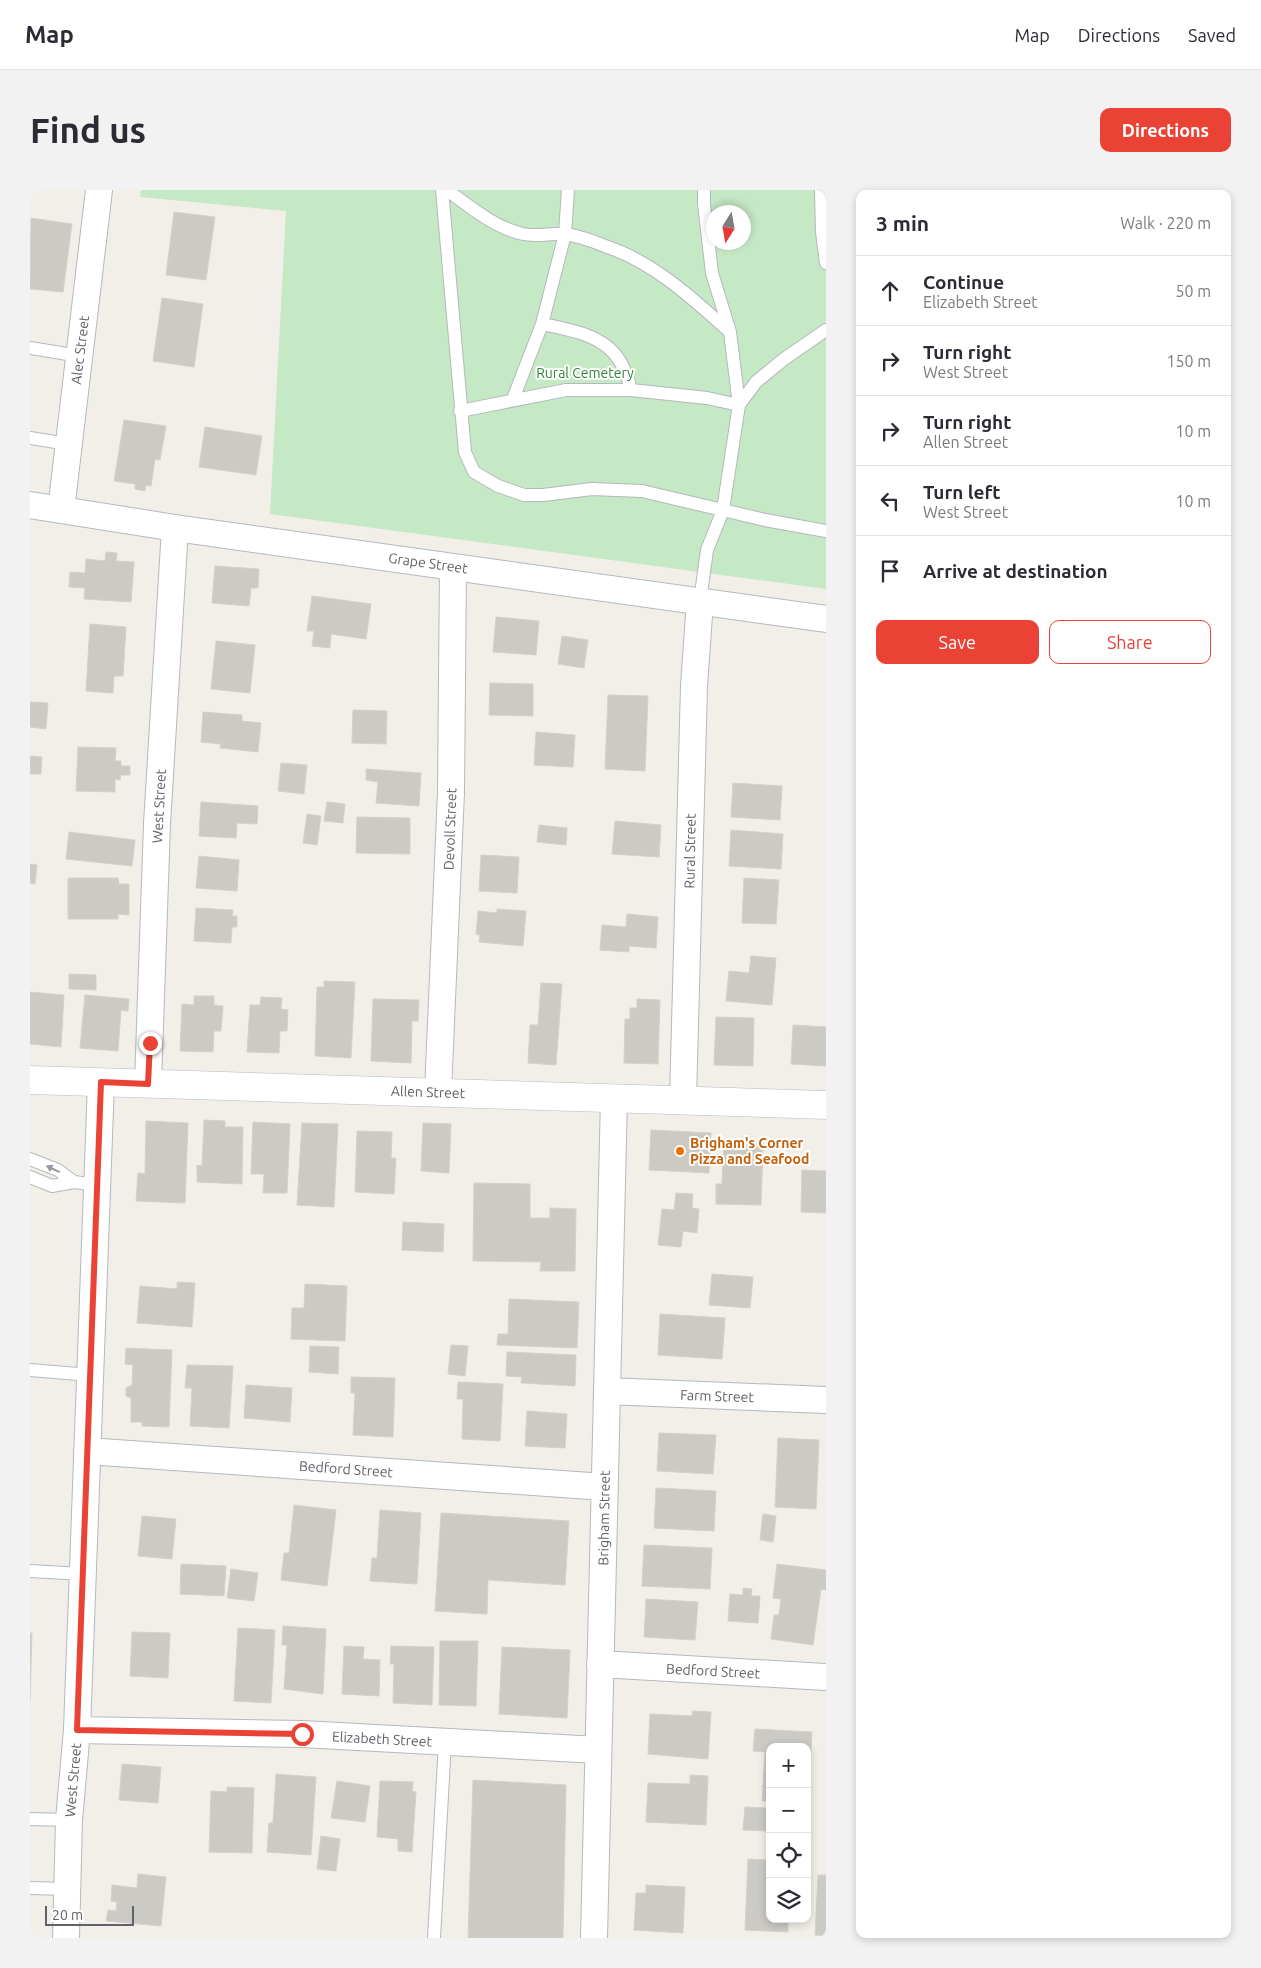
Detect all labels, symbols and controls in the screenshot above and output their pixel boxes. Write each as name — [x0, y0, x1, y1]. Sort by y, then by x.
text: Map — [25, 21, 74, 48]
text: Map — [1014, 25, 1050, 45]
text: Directions — [1078, 25, 1160, 45]
text: Saved — [1188, 25, 1236, 45]
button: Directions — [1100, 108, 1231, 152]
text: Find us — [30, 110, 146, 150]
north arrow — [706, 205, 751, 250]
text: 3 min — [876, 211, 929, 235]
text: Walk · 220 m — [1120, 214, 1211, 232]
text: Continue — [923, 271, 1004, 293]
icon: ahead — [876, 277, 904, 305]
text: 50 m — [1175, 282, 1211, 300]
text: Elizabeth Street — [923, 293, 1038, 311]
street label: Alec Street — [68, 314, 92, 385]
text: Turn right — [923, 341, 1011, 363]
icon: right — [876, 347, 904, 375]
text: 150 m — [1166, 352, 1211, 370]
text: West Street — [923, 363, 1008, 381]
park label: Rural Cemetery — [536, 365, 634, 381]
text: Turn right — [923, 411, 1011, 433]
icon: right — [876, 417, 904, 445]
text: 10 m — [1175, 422, 1211, 440]
text: Allen Street — [923, 433, 1008, 451]
text: Turn left — [923, 481, 1001, 503]
icon: left — [876, 487, 904, 515]
text: 10 m — [1175, 492, 1211, 510]
text: West Street — [923, 503, 1008, 521]
street label: Grape Street — [387, 550, 469, 577]
icon: arrive — [876, 557, 904, 585]
text: Arrive at destination — [923, 560, 1108, 582]
button: Save — [876, 620, 1039, 664]
button: Share — [1049, 620, 1211, 664]
street label: West Street — [149, 768, 169, 844]
street label: Devoll Street — [441, 787, 459, 870]
street label: Rural Street — [681, 813, 699, 889]
route end — [139, 1032, 162, 1055]
street label: Allen Street — [391, 1083, 466, 1101]
place label: Brigham's Corner Pizza and Seafood — [690, 1135, 809, 1167]
marker: Brigham's Corner Pizza and Seafood — [674, 1145, 686, 1157]
one-way arrow — [46, 1164, 61, 1173]
street label: Farm Street — [680, 1387, 755, 1405]
street label: Bedford Street — [299, 1458, 394, 1480]
street label: Brigham Street — [595, 1470, 613, 1566]
street label: Bedford Street — [666, 1661, 761, 1681]
route start — [291, 1723, 314, 1746]
street label: Elizabeth Street — [332, 1728, 433, 1750]
street label: West Street — [62, 1742, 84, 1818]
map controls — [766, 1743, 811, 1923]
button: + — [766, 1743, 811, 1788]
button: − — [766, 1788, 811, 1833]
button: locate — [766, 1833, 811, 1878]
button: layers — [766, 1878, 811, 1923]
scale bar — [45, 1903, 134, 1926]
text: 20 m — [52, 1907, 83, 1923]

